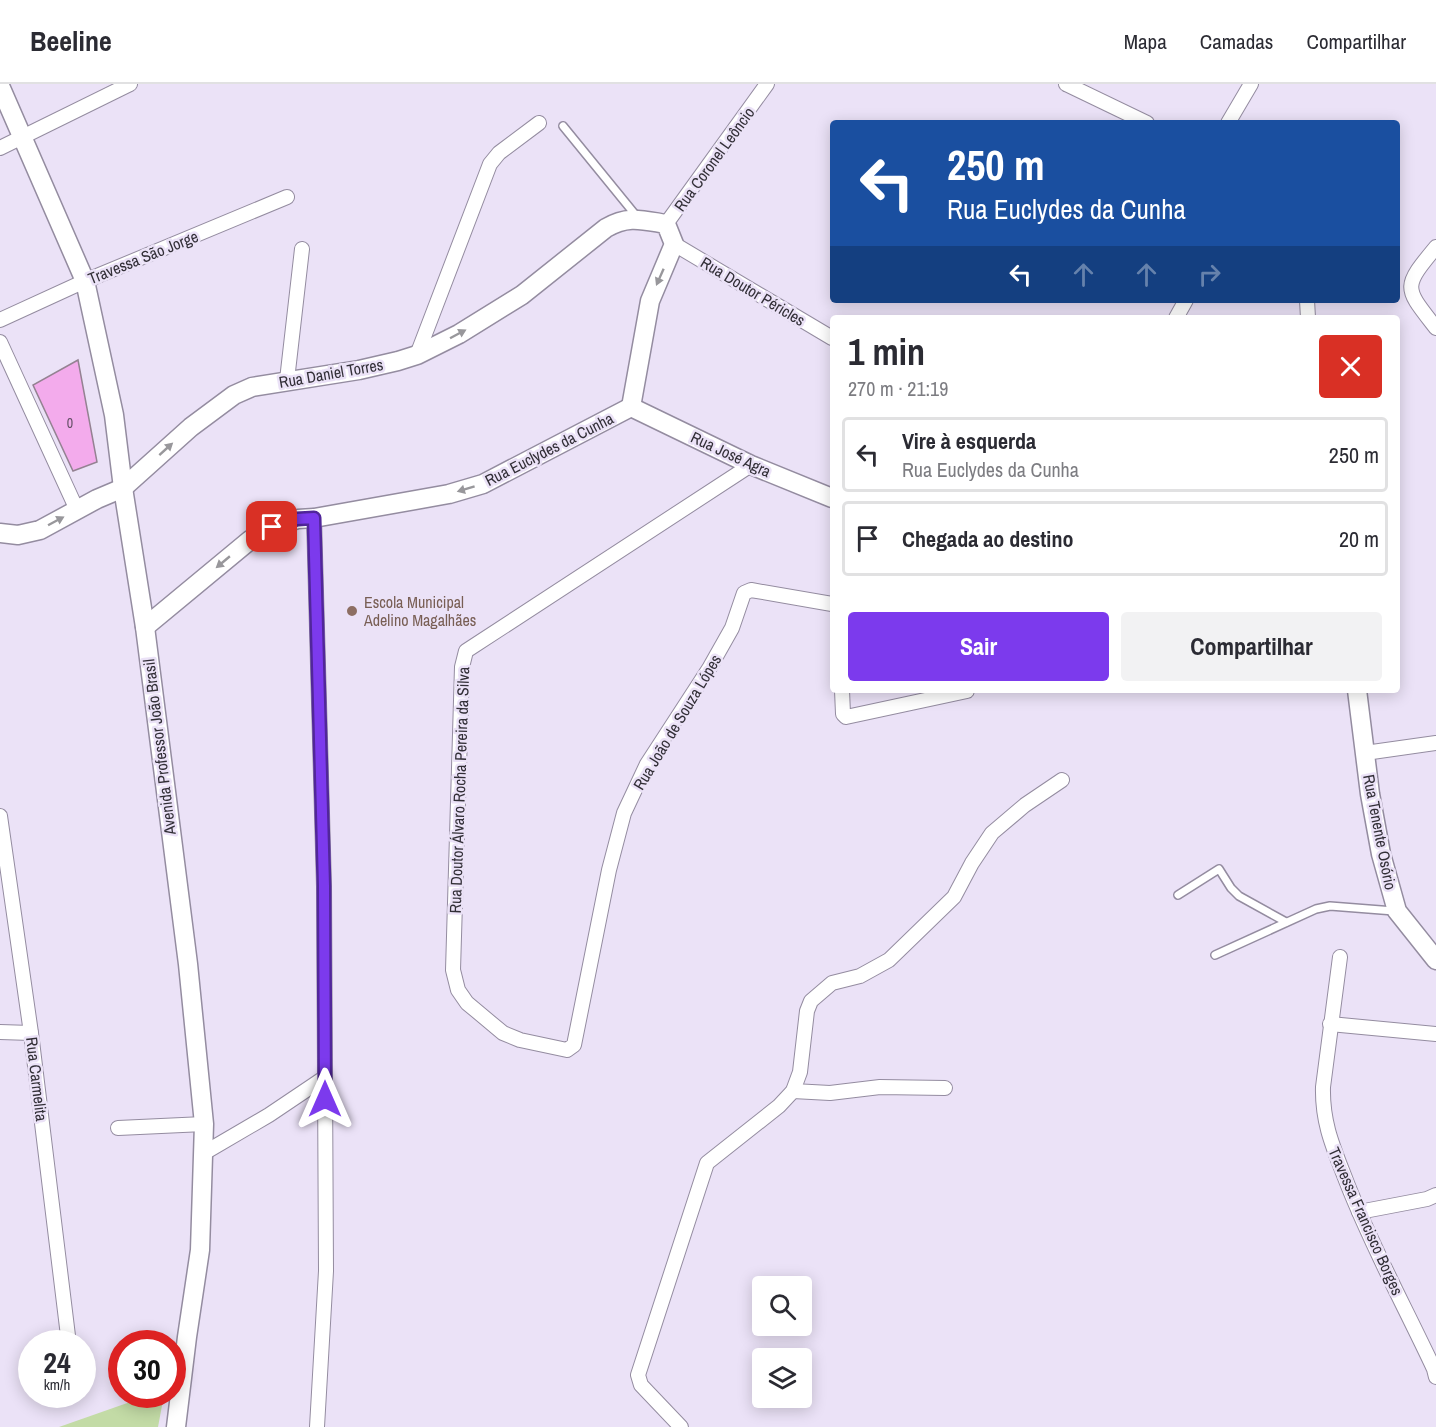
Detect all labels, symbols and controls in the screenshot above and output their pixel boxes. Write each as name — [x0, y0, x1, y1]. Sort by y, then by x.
text: Beeline — [30, 22, 112, 60]
text: Mapa — [1124, 27, 1167, 56]
text: Camadas — [1200, 27, 1273, 56]
text: Compartilhar — [1306, 27, 1406, 56]
street label: Rua Coronel Leôncio — [669, 102, 759, 216]
text: 250 m — [947, 137, 1045, 193]
icon: left — [848, 144, 926, 222]
text: Rua Euclydes da Cunha — [947, 191, 1186, 227]
street label: Travessa São Jorge — [85, 225, 201, 289]
street label: Rua Doutor Péricles — [697, 251, 809, 331]
icon: left — [1004, 258, 1037, 291]
icon: ahead — [1067, 258, 1100, 291]
icon: ahead — [1130, 258, 1163, 291]
icon: right — [1193, 258, 1226, 291]
one-way arrow — [655, 269, 664, 286]
text: 1 min — [848, 328, 925, 376]
one-way arrow — [450, 329, 467, 339]
button: close — [1319, 335, 1382, 398]
street label: Rua Daniel Torres — [277, 353, 385, 393]
text: 270 m · 21:19 — [848, 375, 948, 402]
street label: Rua Euclydes da Cunha — [481, 407, 618, 491]
house number: 0 — [67, 414, 73, 432]
street label: Rua José Agra — [687, 426, 775, 482]
text: Vire à esquerda — [902, 426, 1036, 456]
icon: left — [851, 438, 884, 471]
text: 250 m — [1329, 440, 1379, 470]
one-way arrow — [159, 442, 174, 456]
text: Rua Euclydes da Cunha — [902, 456, 1079, 483]
one-way arrow — [457, 485, 475, 494]
pin — [246, 501, 297, 552]
icon: arrive — [255, 510, 288, 543]
one-way arrow — [47, 517, 64, 526]
icon: arrive — [851, 522, 884, 555]
text: Chegada ao destino — [902, 524, 1073, 554]
text: 20 m — [1339, 524, 1379, 554]
one-way arrow — [216, 555, 231, 567]
place label: Escola Municipal Adelino Magalhães — [363, 591, 476, 631]
marker: Escola Municipal Adelino Magalhães — [345, 604, 359, 618]
button: Sair — [848, 612, 1109, 681]
button: Compartilhar — [1121, 612, 1382, 681]
street label: Rua João de Souza Lópes — [628, 650, 726, 794]
street label: Avenida Professor João Brasil — [137, 658, 181, 837]
street label: Rua Doutor Álvaro Rocha Pereira da Silva — [444, 666, 474, 914]
street label: Rua Tenente Osório — [1358, 772, 1402, 892]
street label: Rua Carmelita — [21, 1036, 53, 1123]
position arrow — [293, 1067, 357, 1131]
street label: Travessa Francisco Borges — [1323, 1143, 1409, 1299]
map controls — [752, 1276, 812, 1408]
button: search — [752, 1276, 812, 1336]
speed limit sign: 30 — [108, 1330, 186, 1408]
text: 24 — [43, 1342, 71, 1382]
button: layers — [752, 1348, 812, 1408]
text: km/h — [44, 1374, 70, 1395]

